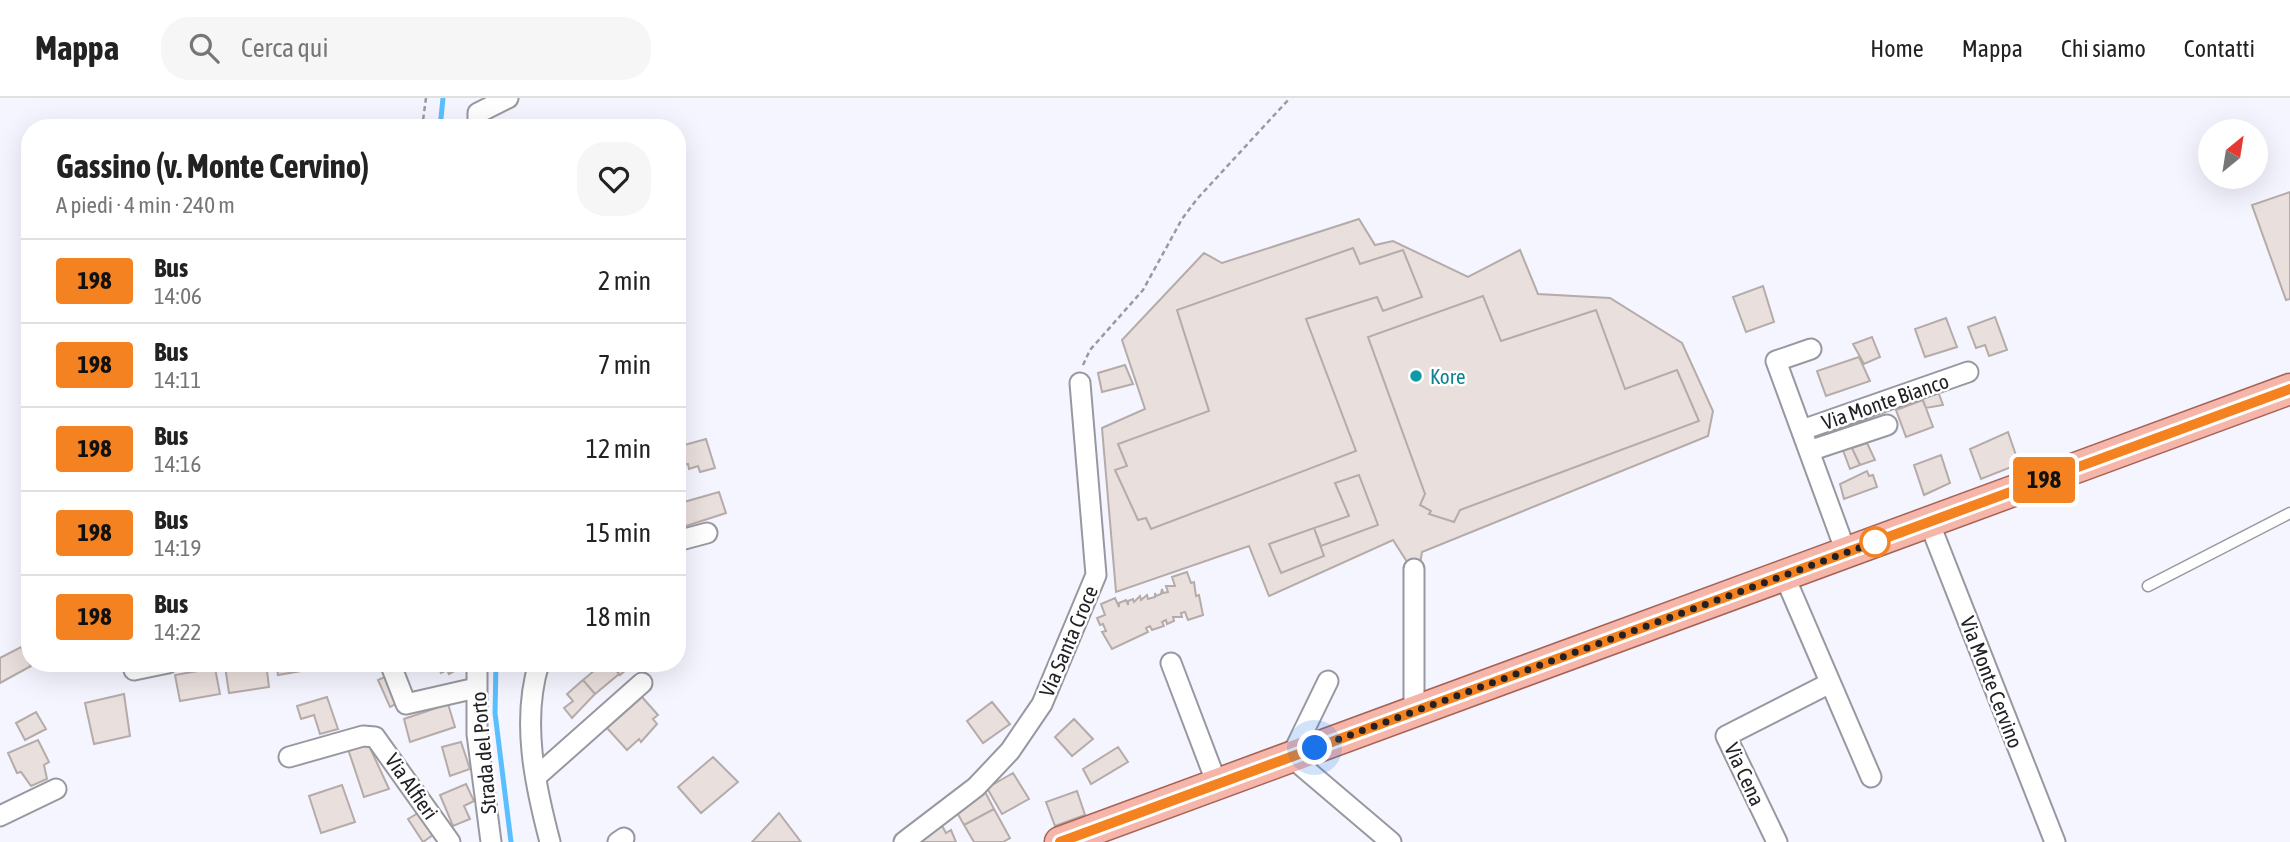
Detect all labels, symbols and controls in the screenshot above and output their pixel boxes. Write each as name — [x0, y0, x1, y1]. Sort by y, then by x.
search box — [161, 17, 651, 80]
text: Mappa — [35, 29, 119, 67]
icon: search — [185, 29, 223, 67]
text: Cerca qui — [241, 33, 328, 63]
text: Home — [1870, 35, 1924, 62]
text: Mappa — [1962, 35, 2023, 62]
text: Chi siamo — [2061, 35, 2146, 62]
text: Contatti — [2184, 35, 2255, 62]
north arrow — [2198, 119, 2268, 189]
map controls — [2198, 119, 2268, 189]
button: heart — [577, 142, 651, 216]
text: Gassino (v. Monte Cervino) — [56, 147, 369, 185]
text: A piedi · 4 min · 240 m — [56, 192, 235, 218]
text: Bus — [154, 253, 188, 283]
text: 2 min — [598, 266, 651, 296]
text: 198 — [78, 267, 111, 294]
text: 14:06 — [154, 283, 202, 309]
text: Bus — [154, 337, 188, 367]
text: 7 min — [598, 350, 651, 380]
text: 198 — [78, 351, 111, 378]
place label: Kore — [1430, 364, 1465, 388]
text: 14:11 — [154, 367, 201, 393]
marker: Kore — [1408, 368, 1424, 384]
street label: Via Monte Bianco — [1818, 368, 1952, 434]
text: Bus — [154, 421, 188, 451]
text: 12 min — [586, 434, 651, 464]
text: 198 — [78, 435, 111, 462]
text: 14:16 — [154, 451, 201, 477]
line badge: 198 — [2004, 457, 2084, 503]
text: 198 — [2027, 466, 2061, 493]
text: Bus — [154, 505, 188, 535]
text: 15 min — [586, 518, 651, 548]
text: 198 — [78, 519, 111, 546]
unlabelled marker — [1860, 527, 1890, 557]
text: 14:19 — [154, 535, 201, 561]
street label: Via Santa Croce — [1034, 582, 1102, 700]
text: Bus — [154, 589, 188, 619]
text: 18 min — [586, 602, 651, 632]
text: 198 — [78, 603, 111, 630]
street label: Via Monte Cervino — [1956, 613, 2028, 751]
text: 14:22 — [154, 619, 201, 645]
street label: Strada del Porto — [466, 691, 500, 815]
your location — [1297, 730, 1332, 765]
street label: Via Cena — [1720, 739, 1770, 809]
street label: Via Alfieri — [381, 748, 443, 824]

